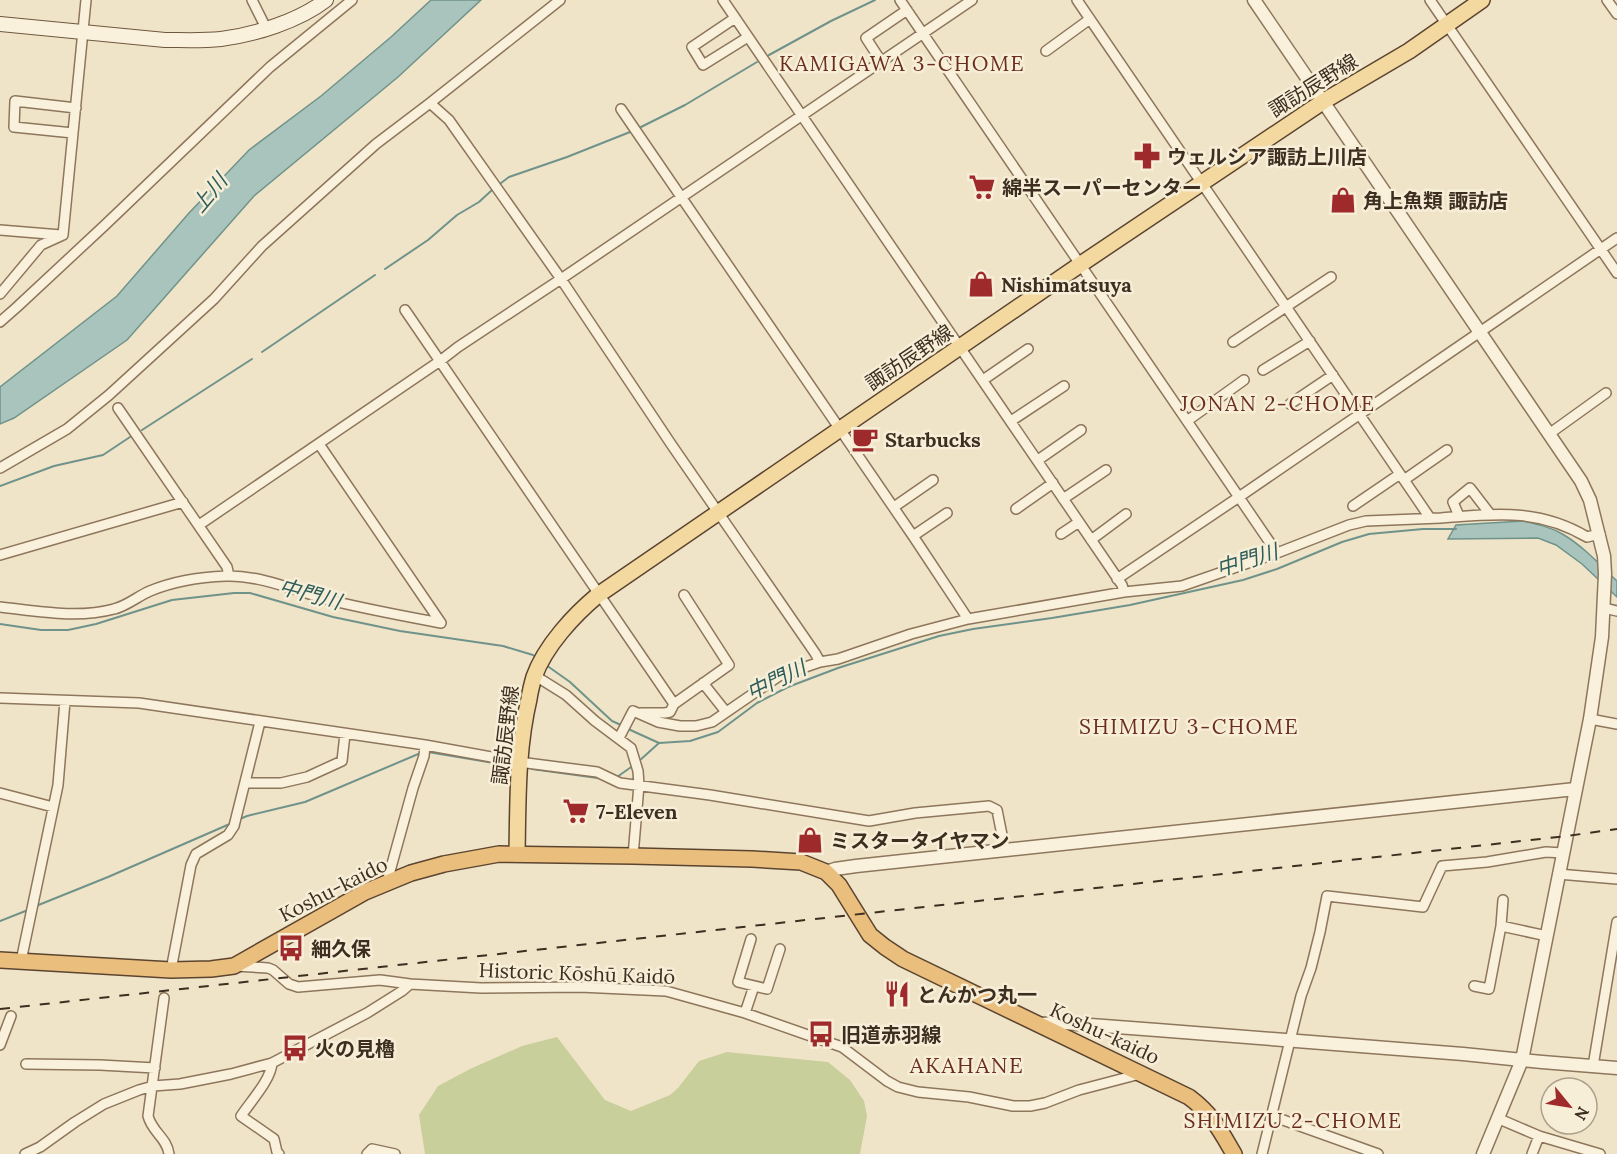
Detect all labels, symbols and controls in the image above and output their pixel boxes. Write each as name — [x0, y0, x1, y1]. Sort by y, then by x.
street label: 諏訪辰野線 — [1264, 48, 1362, 122]
district label: KAMIGAWA 3-CHOME — [779, 50, 1025, 77]
pharmacy icon: ウェルシア諏訪上川店 — [1132, 141, 1162, 171]
place label: ウェルシア諏訪上川店 — [1167, 144, 1367, 169]
water label: 上川 — [185, 167, 234, 218]
supermarket icon: 綿半スーパーセンター — [967, 172, 997, 202]
place label: 綿半スーパーセンター — [1002, 175, 1202, 200]
shop icon: 角上魚類 諏訪店 — [1328, 185, 1358, 215]
place label: 角上魚類 諏訪店 — [1363, 188, 1508, 213]
shop icon: Nishimatsuya — [966, 269, 996, 299]
place label: Nishimatsuya — [1001, 272, 1132, 297]
street label: 諏訪辰野線 — [861, 319, 957, 395]
district label: JONAN 2-CHOME — [1179, 390, 1376, 417]
cafe icon: Starbucks — [850, 424, 880, 454]
place label: Starbucks — [885, 427, 981, 452]
water label: 中門川 — [1213, 537, 1283, 582]
water label: 中門川 — [276, 573, 346, 616]
water label: 中門川 — [742, 653, 812, 706]
street label: 諏訪辰野線 — [486, 684, 524, 786]
district label: SHIMIZU 3-CHOME — [1079, 713, 1299, 740]
supermarket icon: 7-Eleven — [561, 796, 591, 826]
place label: 7-Eleven — [596, 799, 678, 824]
shop icon: ミスタータイヤマン — [795, 825, 825, 855]
place label: ミスタータイヤマン — [830, 828, 1009, 853]
street label: Koshu-kaido — [275, 851, 391, 927]
bus stop icon: 細久保 — [276, 933, 306, 963]
place label: 細久保 — [311, 936, 371, 961]
street label: Historic Kōshū Kaidō — [478, 957, 676, 989]
restaurant icon: とんかつ丸一 — [882, 979, 912, 1009]
place label: とんかつ丸一 — [917, 982, 1037, 1007]
street label: Koshu-kaido — [1046, 997, 1164, 1069]
bus stop icon: 旧道赤羽線 — [806, 1019, 836, 1049]
place label: 旧道赤羽線 — [841, 1022, 942, 1047]
bus stop icon: 火の見櫓 — [280, 1033, 310, 1063]
place label: 火の見櫓 — [315, 1036, 395, 1061]
district label: AKAHANE — [909, 1051, 1024, 1079]
north arrow — [1539, 1076, 1599, 1136]
text: N — [1570, 1103, 1594, 1124]
district label: SHIMIZU 2-CHOME — [1183, 1107, 1403, 1134]

